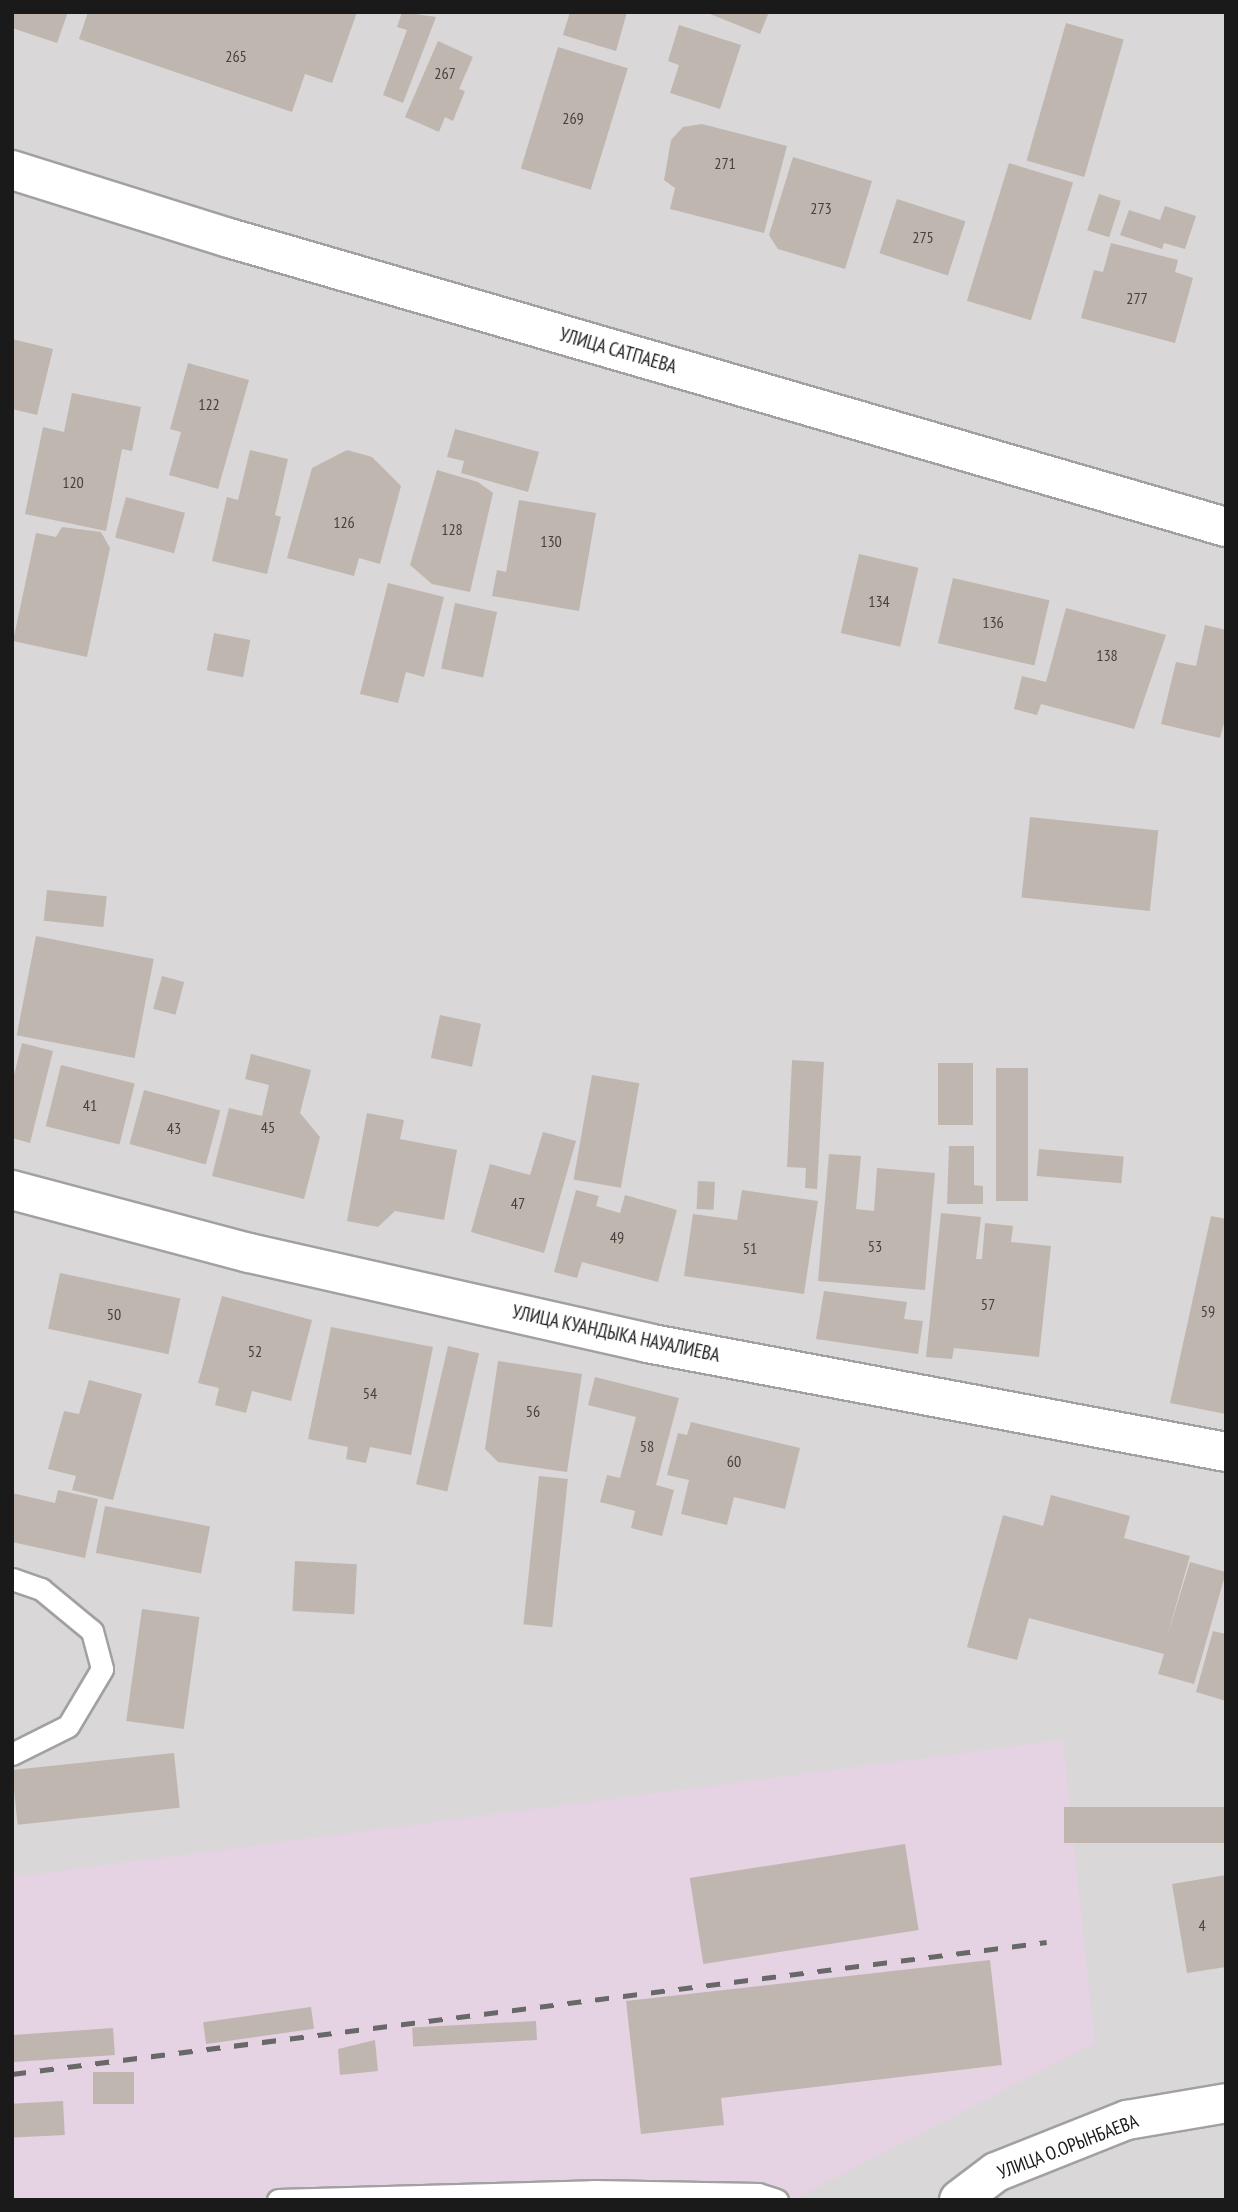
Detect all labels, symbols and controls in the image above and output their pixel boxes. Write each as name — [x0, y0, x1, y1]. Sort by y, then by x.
house number: 265 — [225, 46, 247, 66]
house number: 267 — [434, 63, 456, 83]
house number: 269 — [562, 108, 584, 128]
house number: 271 — [714, 153, 736, 173]
house number: 273 — [810, 198, 832, 218]
house number: 275 — [912, 227, 934, 247]
house number: 277 — [1126, 288, 1148, 308]
street label: УЛИЦА САТПАЕВА — [556, 323, 680, 379]
house number: 122 — [198, 394, 220, 414]
house number: 120 — [62, 472, 84, 492]
house number: 126 — [333, 512, 355, 532]
house number: 128 — [441, 519, 463, 539]
house number: 130 — [540, 531, 562, 551]
house number: 134 — [868, 591, 890, 611]
house number: 136 — [982, 612, 1004, 632]
house number: 138 — [1096, 645, 1118, 665]
house number: 41 — [83, 1095, 97, 1115]
house number: 45 — [261, 1117, 275, 1137]
house number: 43 — [167, 1118, 181, 1138]
house number: 47 — [511, 1193, 525, 1213]
house number: 49 — [610, 1227, 624, 1247]
house number: 53 — [868, 1236, 882, 1256]
house number: 51 — [743, 1238, 757, 1258]
house number: 57 — [981, 1294, 995, 1314]
street label: УЛИЦА КУАНДЫКА НАУАЛИЕВА — [509, 1301, 723, 1367]
house number: 59 — [1201, 1301, 1215, 1321]
house number: 50 — [107, 1304, 121, 1324]
house number: 52 — [248, 1341, 262, 1361]
house number: 54 — [363, 1383, 377, 1403]
house number: 56 — [526, 1401, 540, 1421]
house number: 58 — [640, 1436, 654, 1456]
house number: 60 — [727, 1451, 741, 1471]
house number: 4 — [1198, 1915, 1206, 1935]
street label: УЛИЦА О.ОРЫНБАЕВА — [994, 2110, 1142, 2184]

